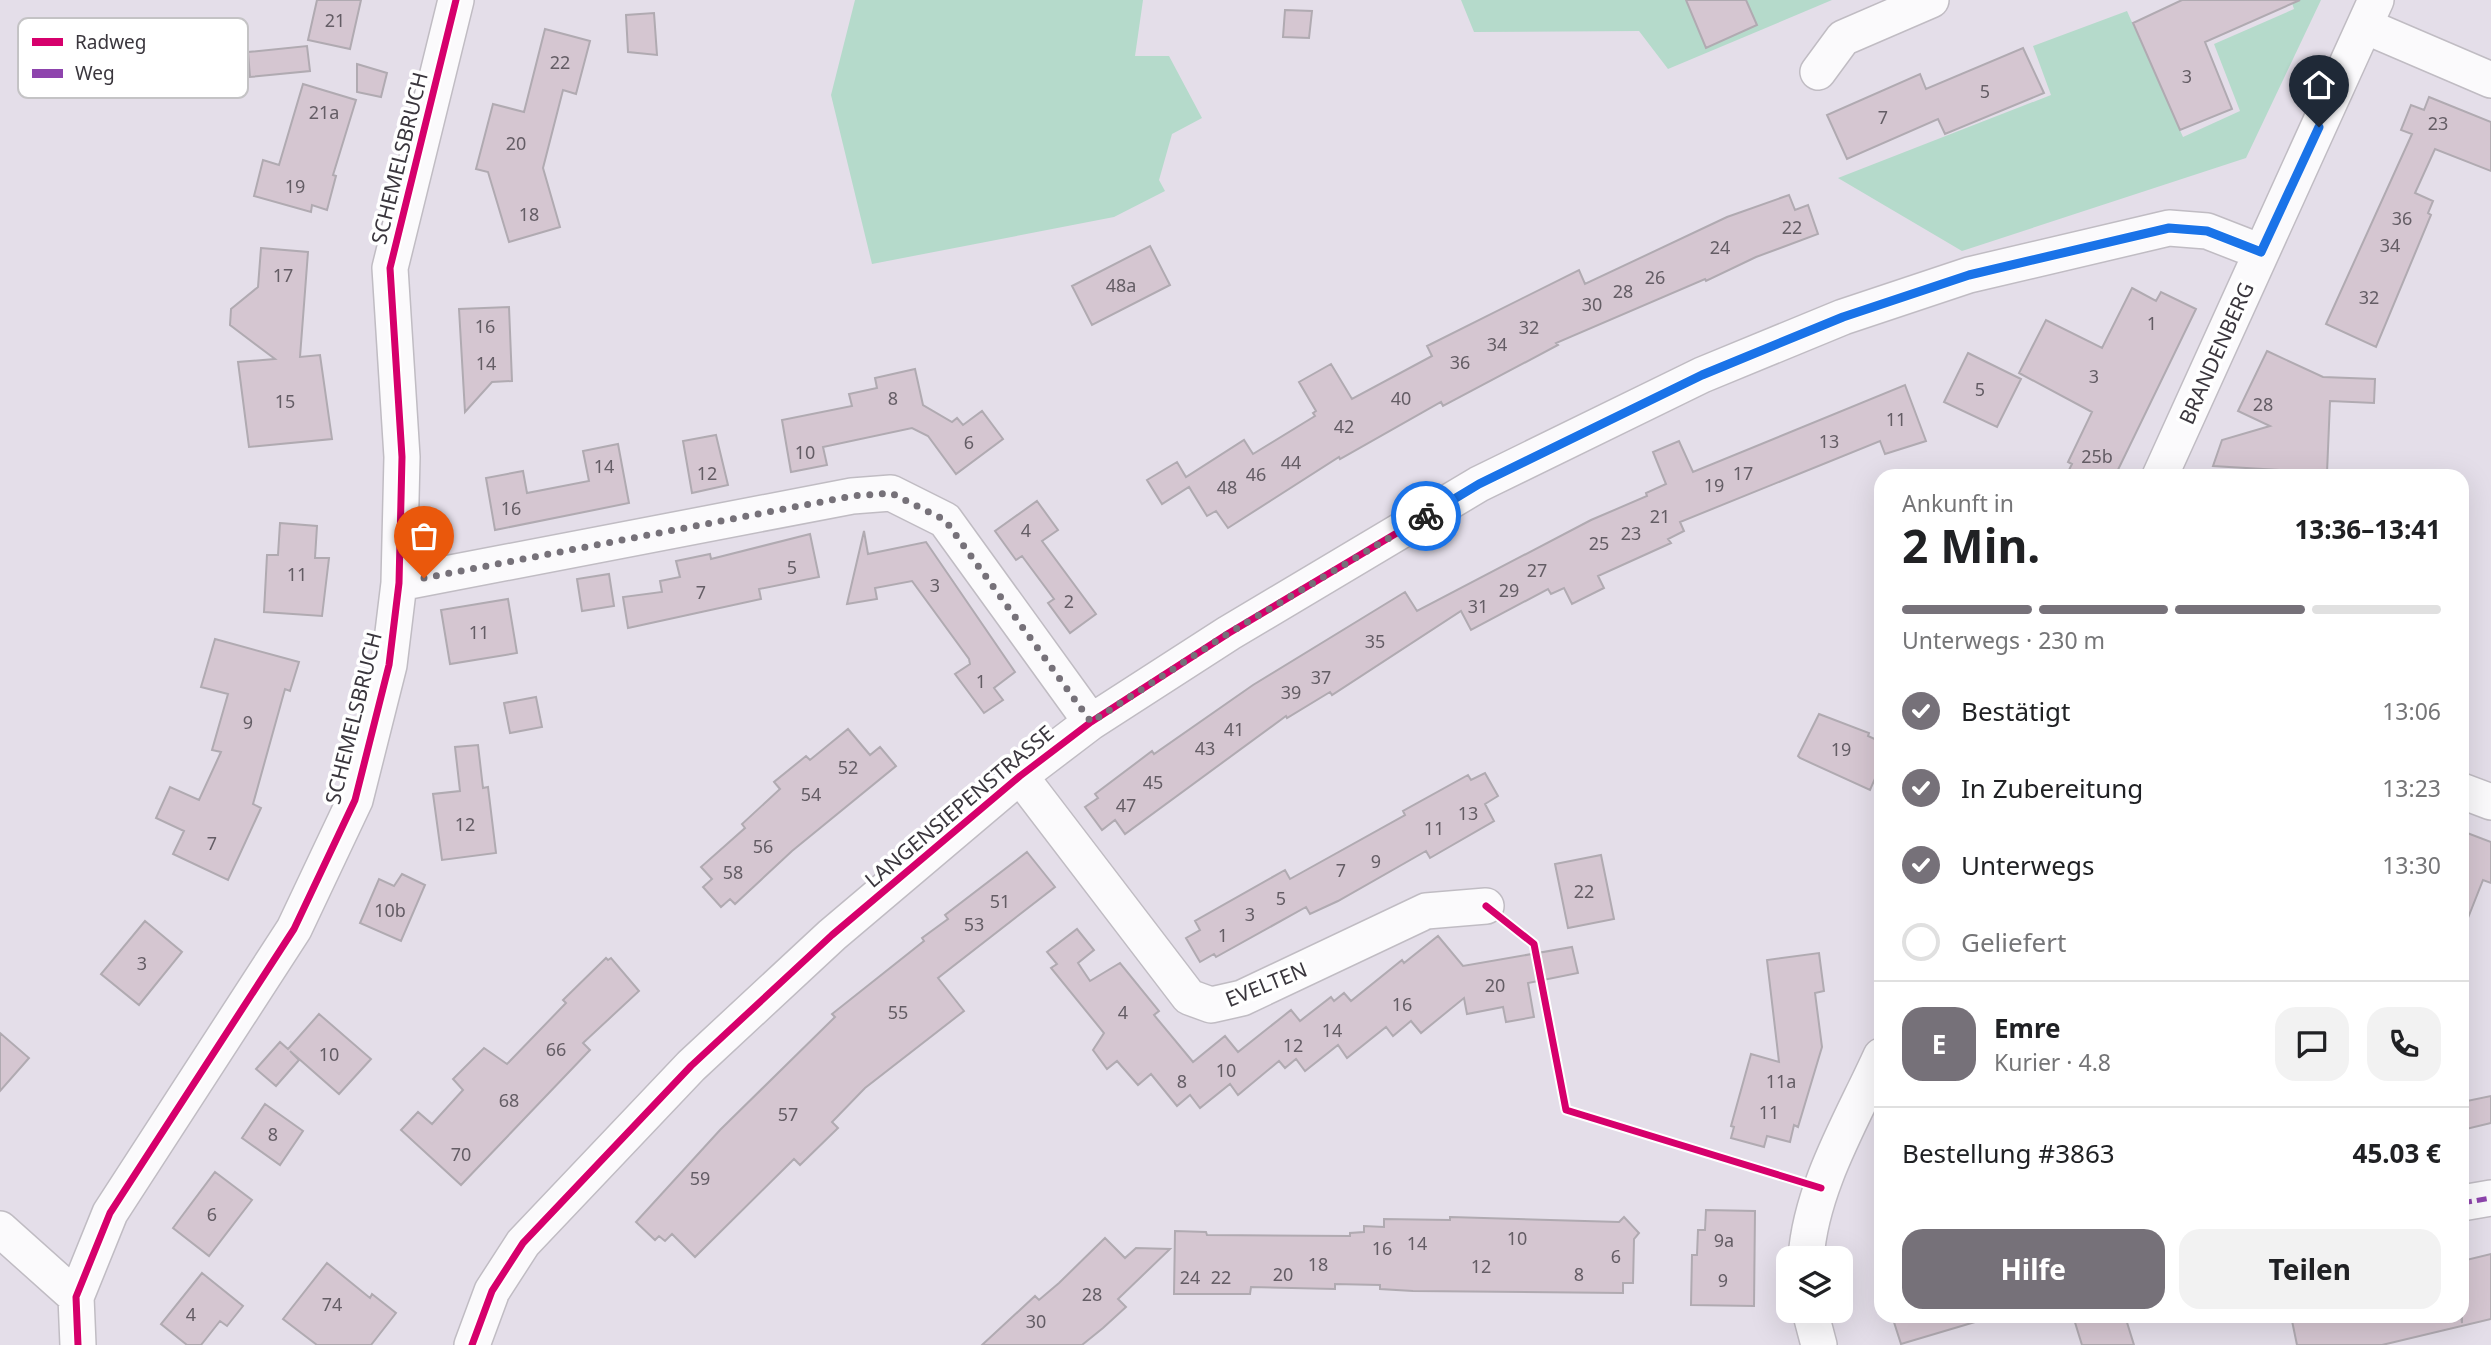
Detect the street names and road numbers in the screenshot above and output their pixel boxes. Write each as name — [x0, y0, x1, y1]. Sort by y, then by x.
street label: SCHEMELSBRUCH — [364, 69, 434, 247]
street label: BRANDENBERG — [2172, 278, 2260, 428]
street label: SCHEMELSBRUCH — [318, 629, 388, 807]
street label: LANGENSIEPENSTRASSE — [859, 719, 1059, 893]
street label: EVELTEN — [1221, 955, 1311, 1013]

